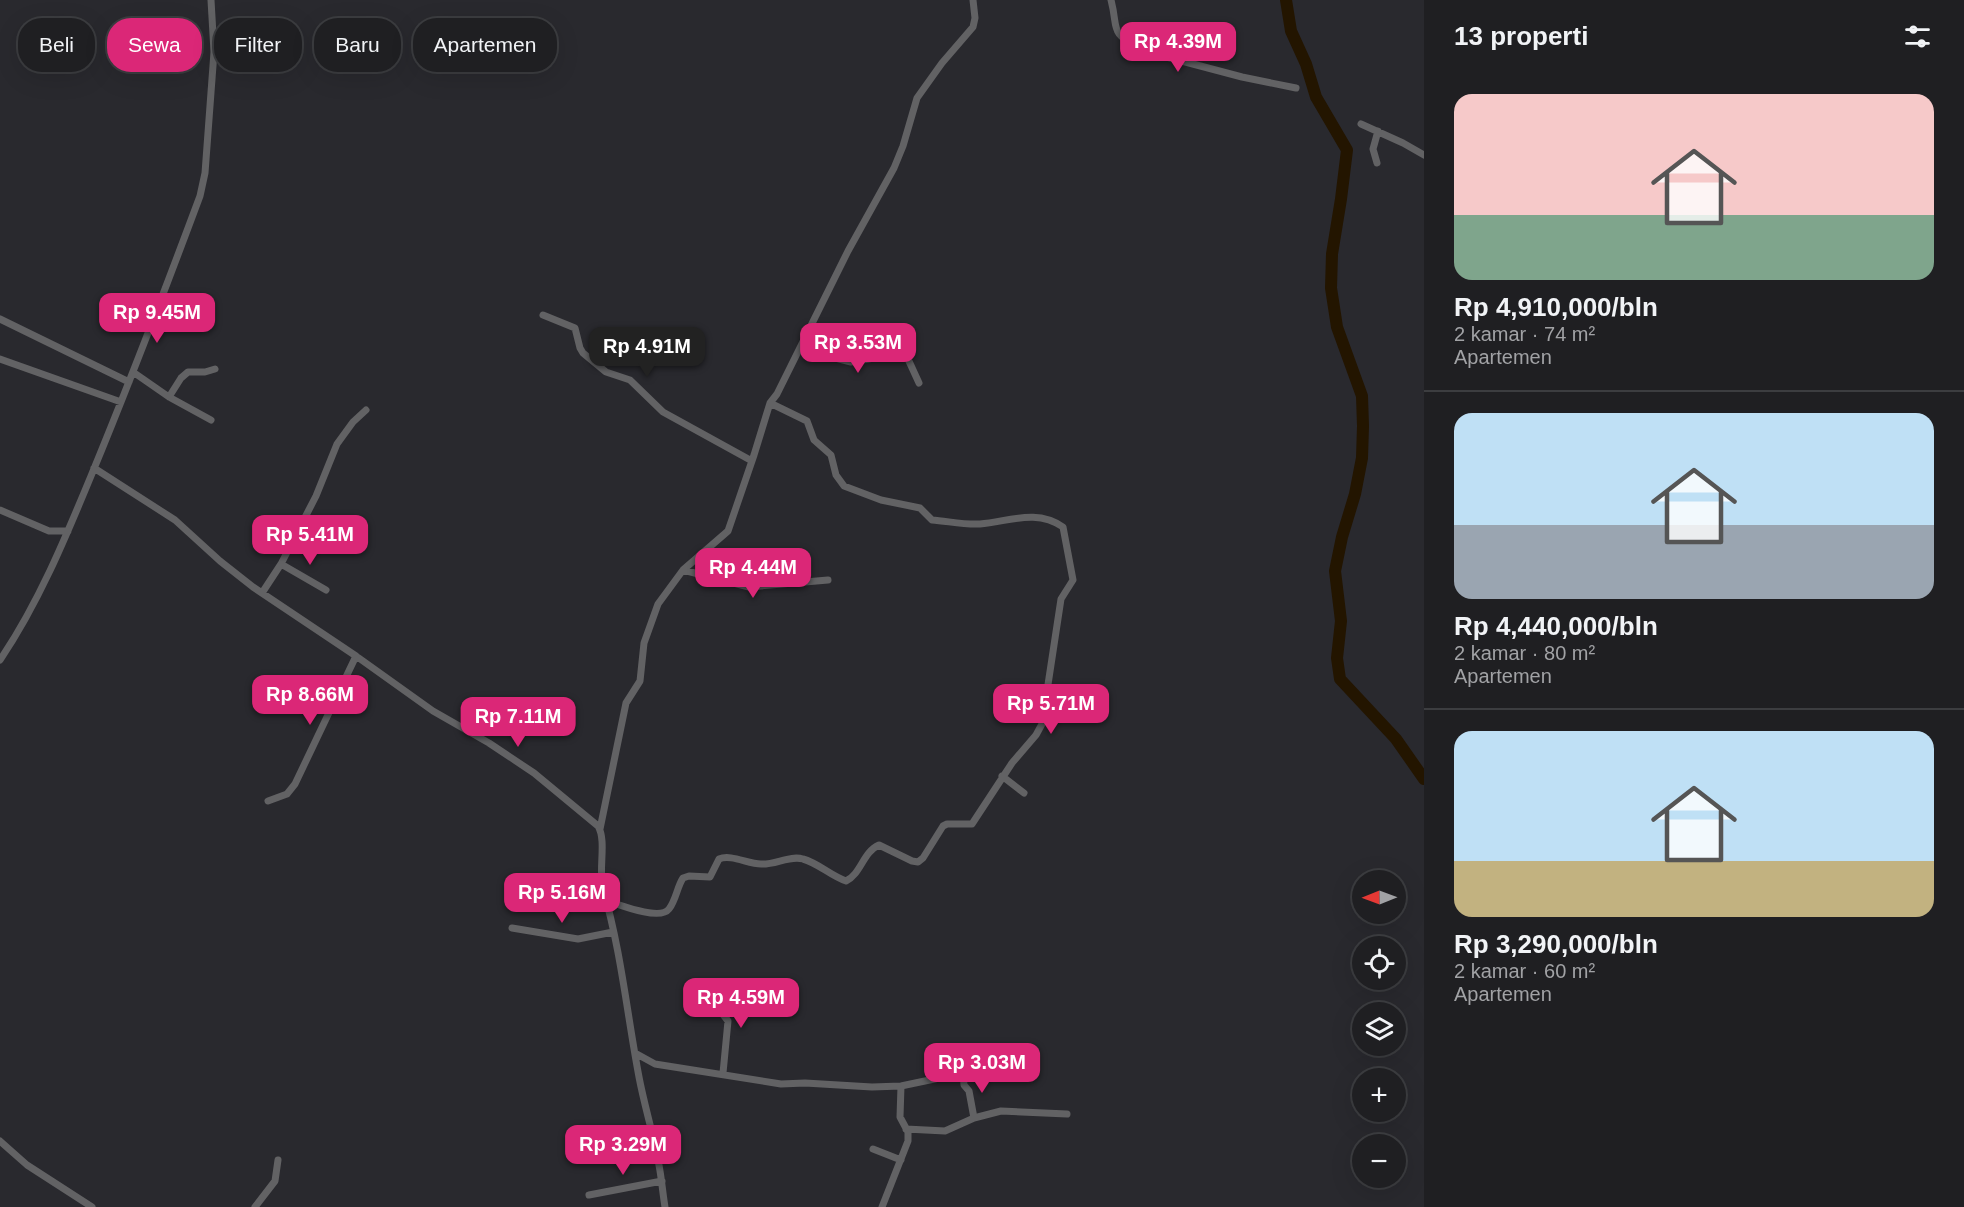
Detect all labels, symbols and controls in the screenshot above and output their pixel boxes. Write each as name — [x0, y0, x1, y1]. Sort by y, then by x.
chip: Beli — [18, 18, 95, 72]
chip: Sewa — [107, 18, 202, 72]
chip: Filter — [214, 18, 302, 72]
chip: Baru — [314, 18, 401, 72]
chip: Apartemen — [413, 18, 557, 72]
icon: filters — [1901, 20, 1934, 53]
text: 13 properti — [1454, 21, 1588, 51]
pin: Rp 4.39M — [1116, 22, 1240, 73]
text: Rp 4.39M — [1134, 30, 1222, 52]
icon: home — [1640, 133, 1748, 241]
text: Rp 4,910,000/bln — [1454, 292, 1658, 322]
pin: Rp 9.45M — [95, 293, 219, 344]
text: Rp 9.45M — [113, 301, 201, 323]
pin: Rp 3.53M — [796, 323, 920, 374]
text: 2 kamar · 74 m² — [1454, 323, 1595, 345]
pin: Rp 4.91M — [585, 327, 709, 378]
text: Rp 3.53M — [814, 331, 902, 353]
text: Rp 4.91M — [603, 335, 691, 357]
text: Apartemen — [1454, 346, 1552, 368]
icon: home — [1640, 452, 1748, 560]
pin: Rp 5.41M — [248, 515, 372, 566]
text: Rp 5.41M — [266, 523, 354, 545]
pin: Rp 4.44M — [691, 548, 815, 599]
text: Rp 4.44M — [709, 556, 797, 578]
text: Rp 4,440,000/bln — [1454, 611, 1658, 641]
text: 2 kamar · 80 m² — [1454, 642, 1595, 664]
text: Apartemen — [1454, 665, 1552, 687]
pin: Rp 8.66M — [248, 675, 372, 726]
text: Rp 8.66M — [266, 683, 354, 705]
pin: Rp 5.71M — [989, 684, 1113, 735]
text: Rp 5.71M — [1007, 692, 1095, 714]
pin: Rp 7.11M — [456, 697, 580, 748]
text: Rp 7.11M — [475, 705, 561, 727]
icon: home — [1640, 770, 1748, 878]
north arrow — [1352, 870, 1406, 924]
map controls — [1352, 870, 1406, 1188]
pin: Rp 5.16M — [500, 873, 624, 924]
text: Rp 5.16M — [518, 881, 606, 903]
text: Rp 3,290,000/bln — [1454, 929, 1658, 959]
button: locate — [1352, 936, 1406, 990]
text: 2 kamar · 60 m² — [1454, 960, 1595, 982]
pin: Rp 4.59M — [679, 978, 803, 1029]
text: Apartemen — [1454, 983, 1552, 1005]
text: Rp 4.59M — [697, 986, 785, 1008]
button: layers — [1352, 1002, 1406, 1056]
pin: Rp 3.03M — [920, 1043, 1044, 1094]
text: Rp 3.03M — [938, 1051, 1026, 1073]
button: + — [1352, 1068, 1406, 1122]
pin: Rp 3.29M — [561, 1125, 685, 1176]
text: Rp 3.29M — [579, 1133, 667, 1155]
button: − — [1352, 1134, 1406, 1188]

